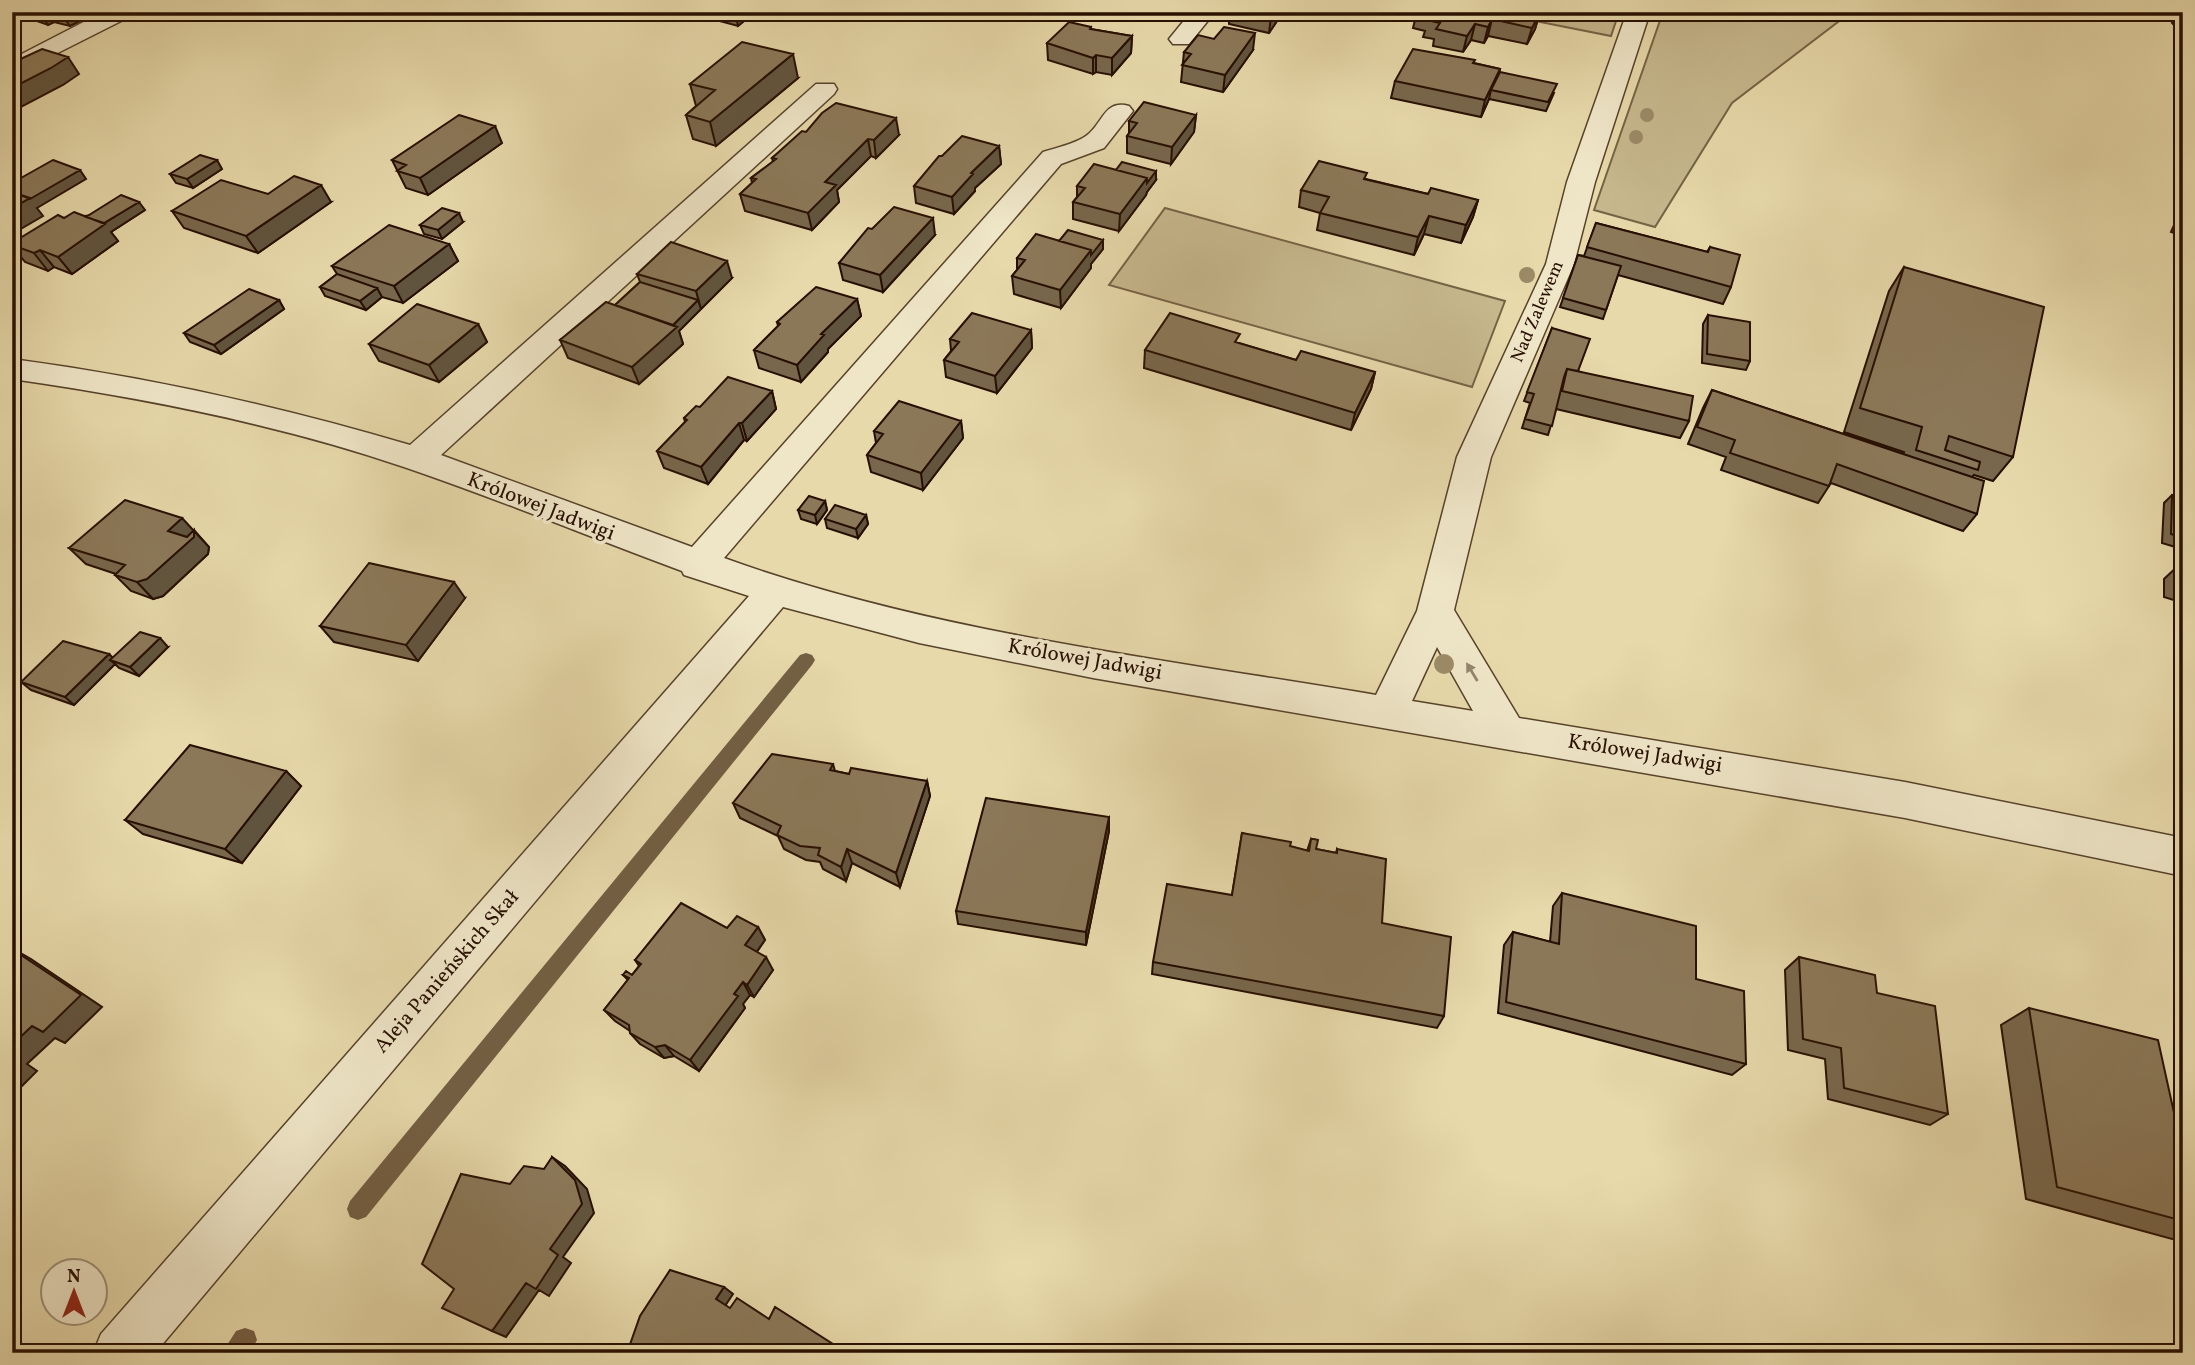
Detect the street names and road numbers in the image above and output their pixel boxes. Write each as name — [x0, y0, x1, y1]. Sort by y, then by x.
street label: Nad Zalewem — [1505, 257, 1571, 367]
street label: Królowej Jadwigi — [463, 465, 619, 549]
street label: Królowej Jadwigi — [1006, 632, 1164, 688]
street label: Królowej Jadwigi — [1566, 727, 1724, 781]
street label: Aleja Panieńskich Skał — [368, 884, 527, 1060]

